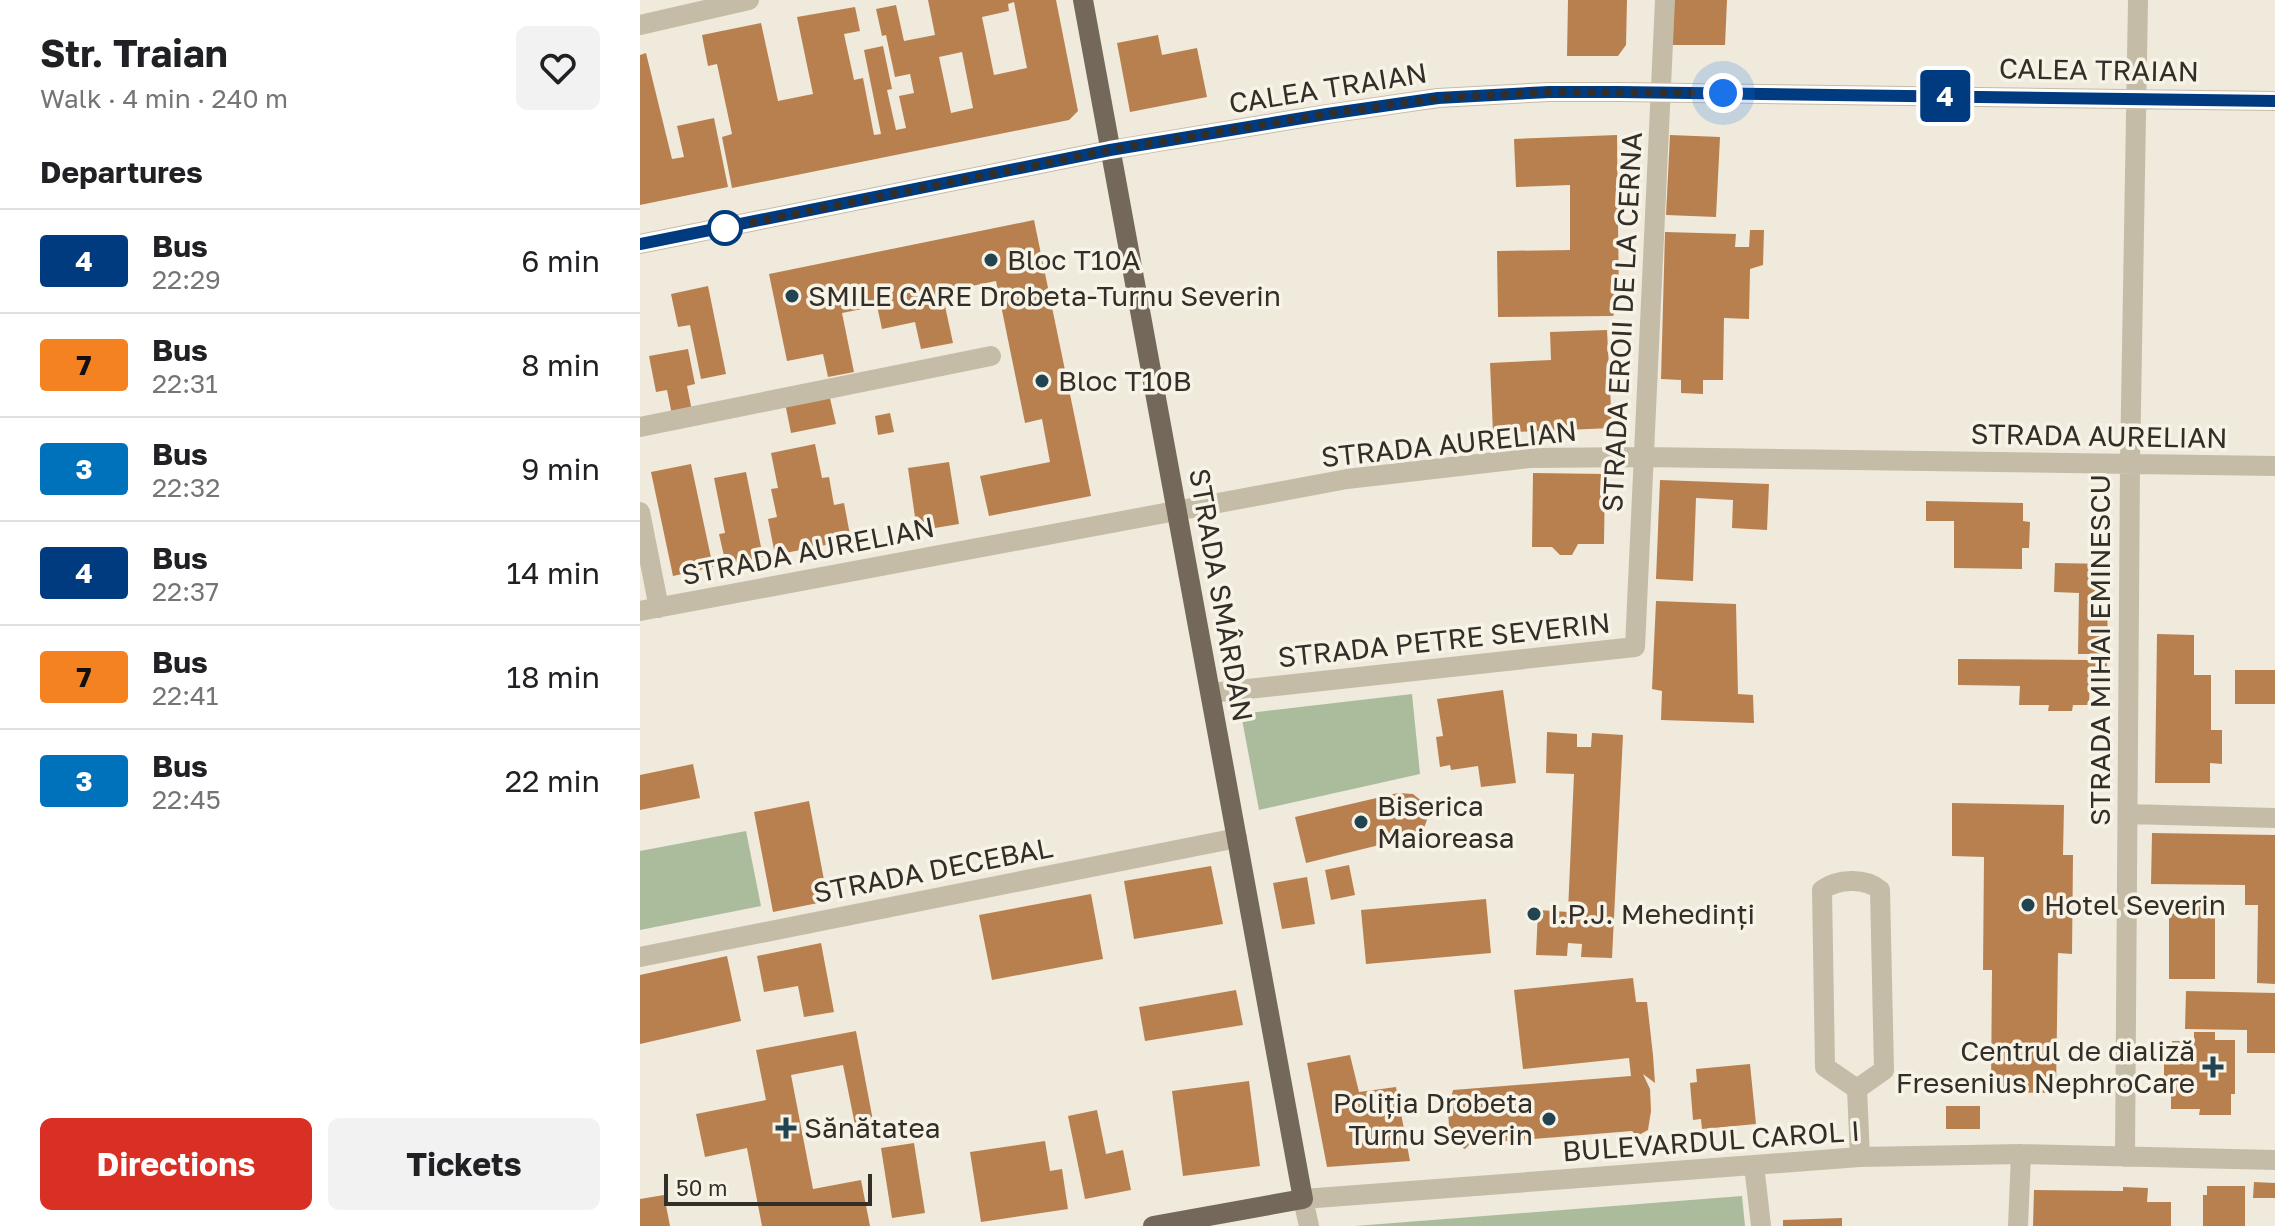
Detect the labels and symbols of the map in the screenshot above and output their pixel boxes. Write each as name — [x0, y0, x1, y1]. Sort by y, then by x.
street label: CALEA TRAIAN — [1999, 51, 2199, 88]
street label: CALEA TRAIAN — [1227, 56, 1429, 119]
line badge: 4 — [1919, 70, 1971, 122]
your location — [1703, 73, 1743, 113]
street label: STRADA EROII DE LA CERNA — [1595, 131, 1648, 513]
unlabelled marker — [708, 211, 742, 245]
place label: Bloc T10A — [1007, 243, 1141, 276]
marker: Bloc T10A — [982, 251, 1000, 269]
place label: SMILE CARE Drobeta-Turnu Severin — [808, 279, 1281, 312]
marker: SMILE CARE Drobeta-Turnu Severin — [783, 287, 801, 305]
place label: Bloc T10B — [1058, 364, 1192, 397]
marker: Bloc T10B — [1033, 372, 1051, 390]
street label: STRADA AURELIAN — [1319, 414, 1578, 473]
street label: STRADA AURELIAN — [1970, 417, 2228, 454]
street label: STRADA SMÂRDAN — [1183, 466, 1260, 724]
street label: STRADA MIHAI EMINESCU — [2083, 474, 2116, 826]
street label: STRADA AURELIAN — [679, 510, 937, 591]
street label: STRADA PETRE SEVERIN — [1276, 606, 1612, 673]
place label: Biserica Maioreasa — [1377, 789, 1515, 854]
marker: Biserica Maioreasa — [1352, 813, 1370, 831]
street label: STRADA DECEBAL — [810, 830, 1055, 909]
place label: Hotel Severin — [2044, 888, 2226, 921]
marker: Hotel Severin — [2019, 896, 2037, 914]
place label: I.P.J. Mehedinți — [1550, 897, 1755, 931]
marker: I.P.J. Mehedinți — [1525, 905, 1543, 923]
place label: Centrul de dializă Fresenius NephroCare — [1896, 1034, 2195, 1099]
marker: Centrul de dializă Fresenius NephroCare — [2202, 1056, 2224, 1078]
place label: Poliția Drobeta Turnu Severin — [1333, 1086, 1533, 1151]
marker: Poliția Drobeta Turnu Severin — [1540, 1110, 1558, 1128]
place label: Sănătatea — [804, 1111, 941, 1144]
street label: BULEVARDUL CAROL I — [1561, 1114, 1861, 1167]
marker: Sănătatea — [775, 1117, 797, 1139]
scale bar — [664, 1170, 872, 1206]

